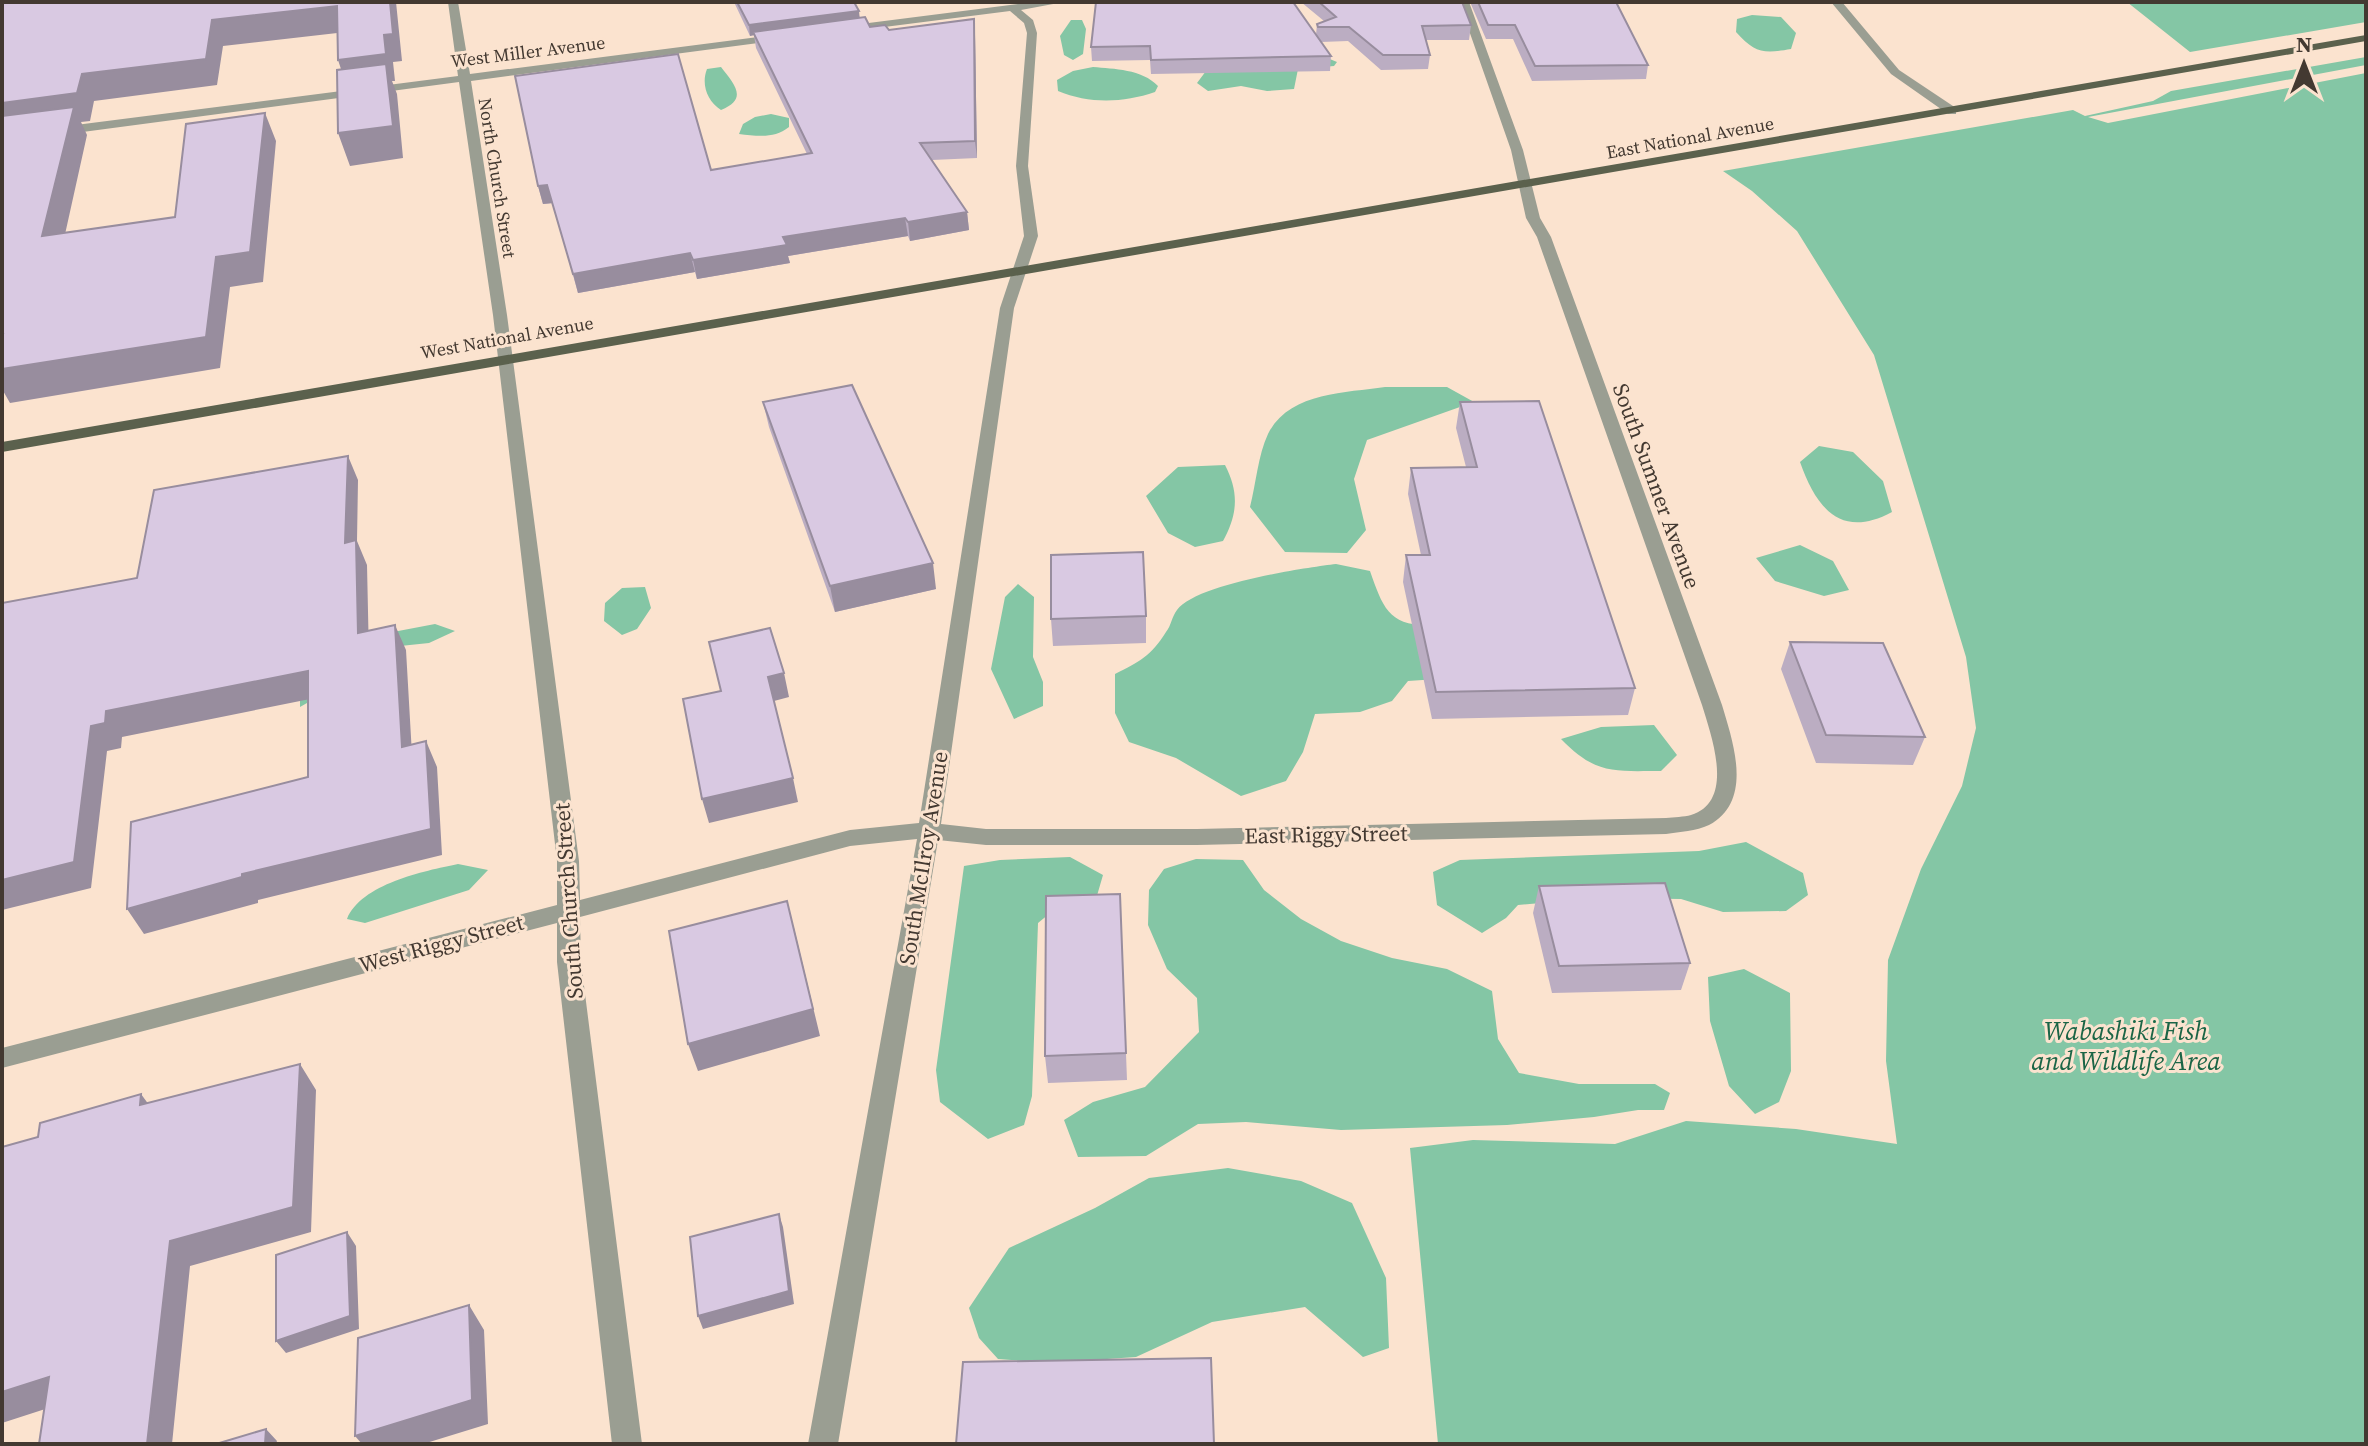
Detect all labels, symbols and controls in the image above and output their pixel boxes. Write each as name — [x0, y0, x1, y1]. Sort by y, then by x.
north arrow — [2264, 24, 2344, 104]
text: N — [2296, 29, 2312, 59]
street label: West Miller Avenue — [449, 30, 607, 73]
street label: North Church Street — [472, 96, 523, 260]
street label: East National Avenue — [1604, 110, 1776, 165]
street label: West National Avenue — [419, 310, 595, 365]
street label: South Sumner Avenue — [1606, 379, 1708, 593]
street label: South McIlroy Avenue — [891, 749, 955, 967]
street label: South Church Street — [546, 801, 590, 1000]
street label: East Riggy Street — [1244, 818, 1409, 850]
street label: West Riggy Street — [355, 906, 528, 979]
park label: Wabashiki Fish and Wildlife Area — [2031, 1013, 2221, 1079]

